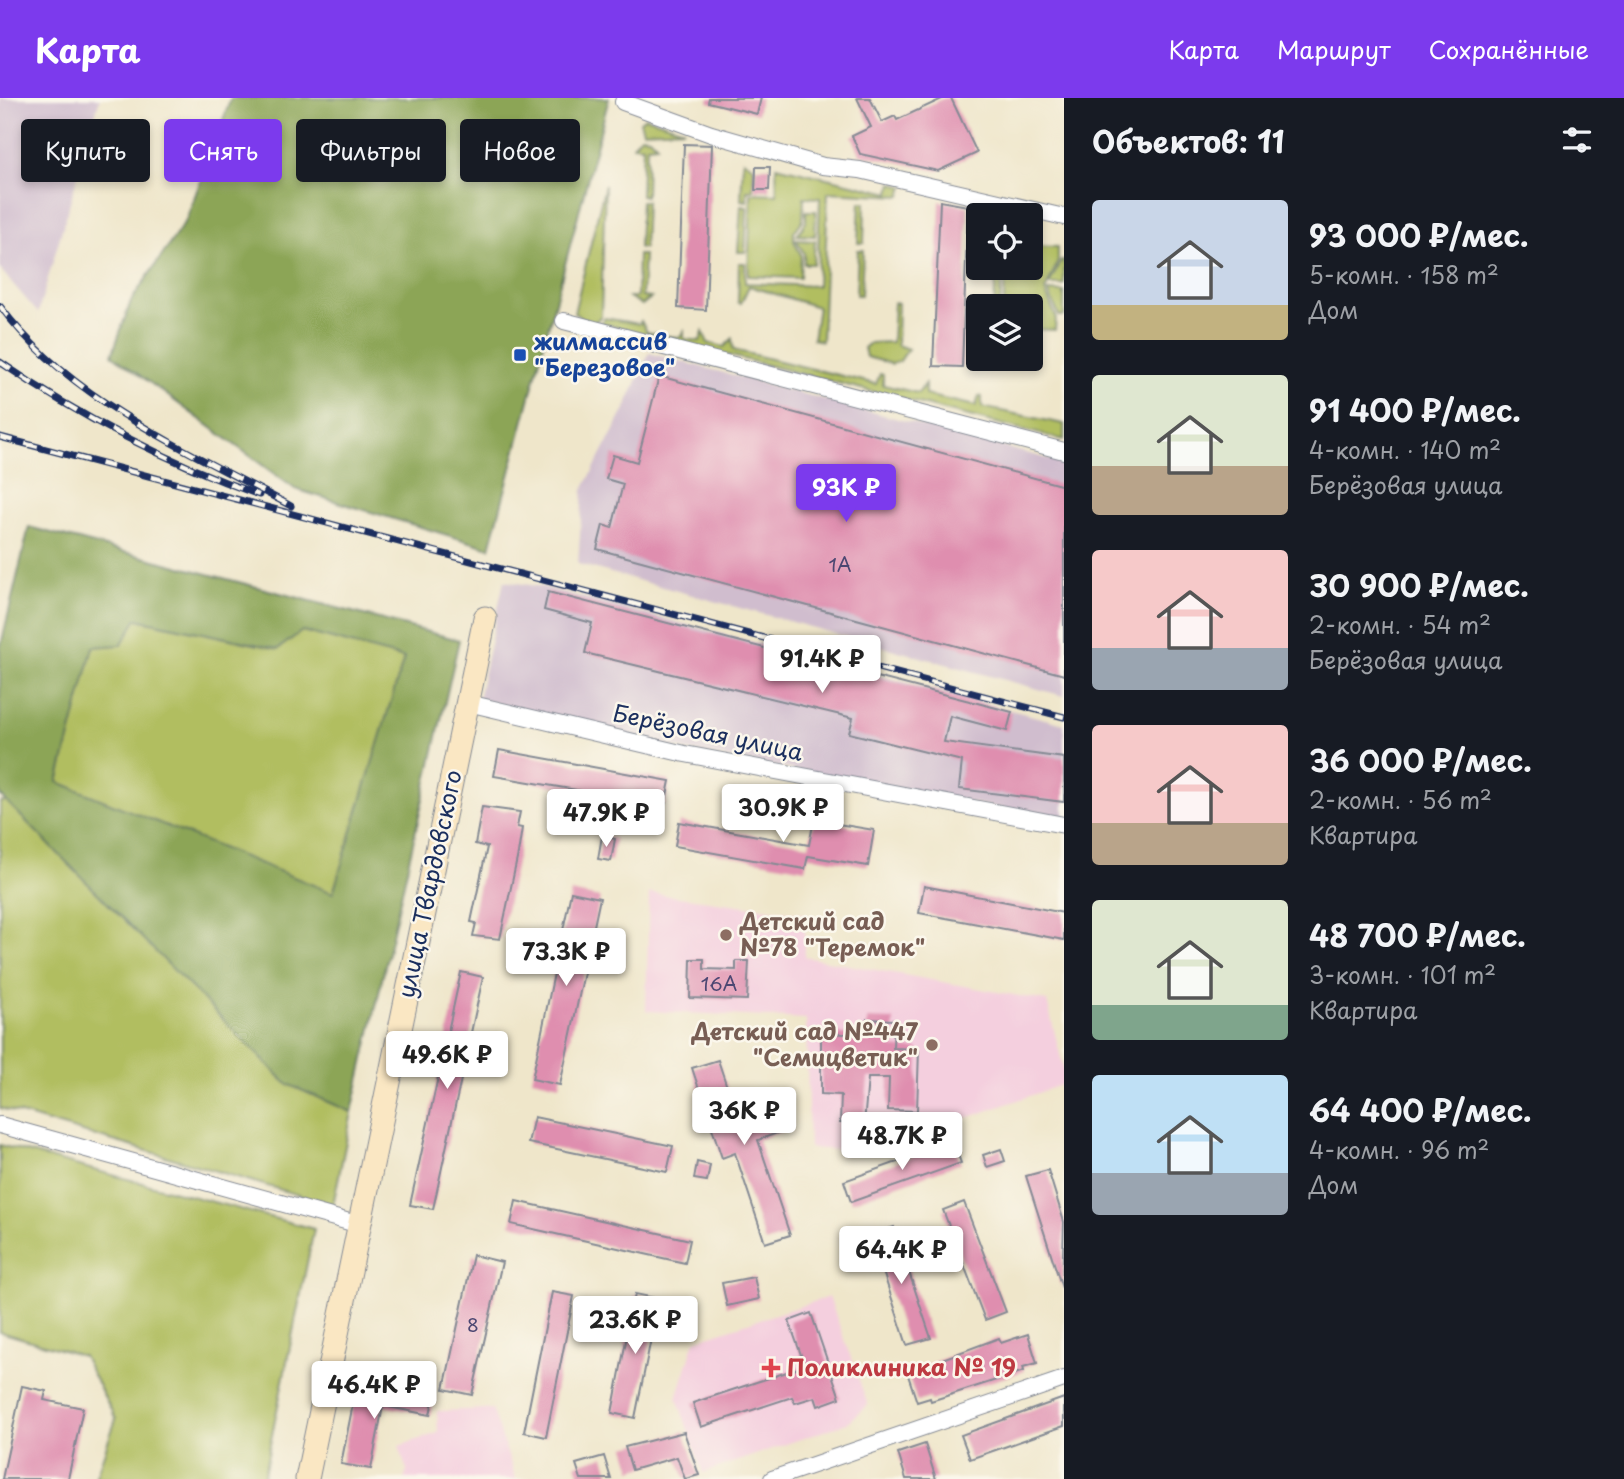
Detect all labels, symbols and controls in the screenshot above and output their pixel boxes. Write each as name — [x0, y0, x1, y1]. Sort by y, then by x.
text: Карта — [35, 24, 141, 74]
text: Карта — [1168, 31, 1239, 67]
text: Маршрут — [1277, 31, 1391, 67]
text: Сохранённые — [1429, 31, 1589, 67]
text: Объектов: 11 — [1092, 118, 1285, 163]
chip: Купить — [21, 119, 150, 182]
chip: Снять — [164, 119, 282, 182]
chip: Фильтры — [296, 119, 446, 182]
chip: Новое — [460, 119, 580, 182]
icon: filters — [1558, 121, 1596, 159]
map controls — [966, 203, 1043, 371]
button: locate — [966, 203, 1043, 280]
text: 93 000 ₽/мес. — [1309, 212, 1528, 257]
icon: home — [1148, 228, 1232, 312]
text: 5-комн. · 158 m² — [1309, 257, 1499, 292]
text: Дом — [1309, 292, 1358, 327]
button: layers — [966, 294, 1043, 371]
place label: жилмассив "Березовое" — [534, 323, 675, 384]
marker: жилмассив "Березовое" — [512, 347, 528, 363]
text: 91 400 ₽/мес. — [1309, 387, 1521, 432]
icon: home — [1148, 403, 1232, 487]
text: 4-комн. · 140 m² — [1309, 432, 1501, 467]
pin: 93K ₽ — [797, 464, 895, 524]
text: Берёзовая улица — [1309, 467, 1502, 502]
text: 93K ₽ — [812, 469, 880, 504]
house number: 1А — [828, 550, 852, 578]
text: 30 900 ₽/мес. — [1309, 562, 1529, 607]
icon: home — [1148, 578, 1232, 662]
text: 2-комн. · 54 m² — [1309, 607, 1491, 642]
pin: 91.4K ₽ — [757, 636, 887, 695]
text: 91.4K ₽ — [780, 640, 864, 675]
text: Берёзовая улица — [1309, 642, 1502, 677]
street label: Берёзовая улица — [610, 694, 807, 769]
text: 36 000 ₽/мес. — [1309, 737, 1532, 782]
icon: home — [1148, 753, 1232, 837]
street label: улица Твардовского — [387, 766, 470, 1001]
text: 2-комн. · 56 m² — [1309, 782, 1492, 817]
pin: 30.9K ₽ — [718, 784, 848, 844]
text: 30.9K ₽ — [738, 789, 828, 824]
pin: 47.9K ₽ — [541, 790, 671, 849]
text: 47.9K ₽ — [563, 794, 649, 829]
text: Квартира — [1309, 817, 1417, 852]
place label: Детский сад №78 "Теремок" — [739, 903, 925, 964]
text: 48 700 ₽/мес. — [1309, 912, 1526, 957]
marker: Детский сад №78 "Теремок" — [718, 927, 734, 943]
pin: 73.3K ₽ — [501, 928, 631, 988]
icon: home — [1148, 928, 1232, 1012]
text: 73.3K ₽ — [522, 933, 610, 968]
text: 3-комн. · 101 m² — [1309, 957, 1496, 992]
house number: 16А — [701, 969, 737, 997]
text: Квартира — [1309, 992, 1417, 1027]
place label: Детский сад №447 "Семицветик" — [691, 1013, 918, 1074]
pin: 49.6K ₽ — [382, 1032, 512, 1091]
text: 49.6K ₽ — [402, 1036, 492, 1071]
marker: Детский сад №447 "Семицветик" — [924, 1037, 940, 1053]
text: 64 400 ₽/мес. — [1309, 1087, 1532, 1132]
pin: 36K ₽ — [695, 1088, 793, 1147]
text: 36K ₽ — [708, 1092, 780, 1127]
icon: home — [1148, 1103, 1232, 1187]
pin: 48.7K ₽ — [837, 1112, 967, 1172]
text: 48.7K ₽ — [857, 1117, 947, 1152]
text: 4-комн. · 96 m² — [1309, 1132, 1489, 1167]
text: Дом — [1309, 1167, 1358, 1202]
pin: 64.4K ₽ — [836, 1226, 966, 1286]
text: 64.4K ₽ — [855, 1231, 947, 1266]
pin: 23.6K ₽ — [570, 1296, 700, 1356]
text: 23.6K ₽ — [589, 1301, 681, 1336]
house number: 8 — [467, 1310, 479, 1338]
place label: Поликлиника № 19 — [787, 1349, 1016, 1384]
marker: Поликлиника № 19 — [761, 1358, 781, 1378]
pin: 46.4K ₽ — [309, 1362, 439, 1421]
text: 46.4K ₽ — [328, 1366, 420, 1401]

